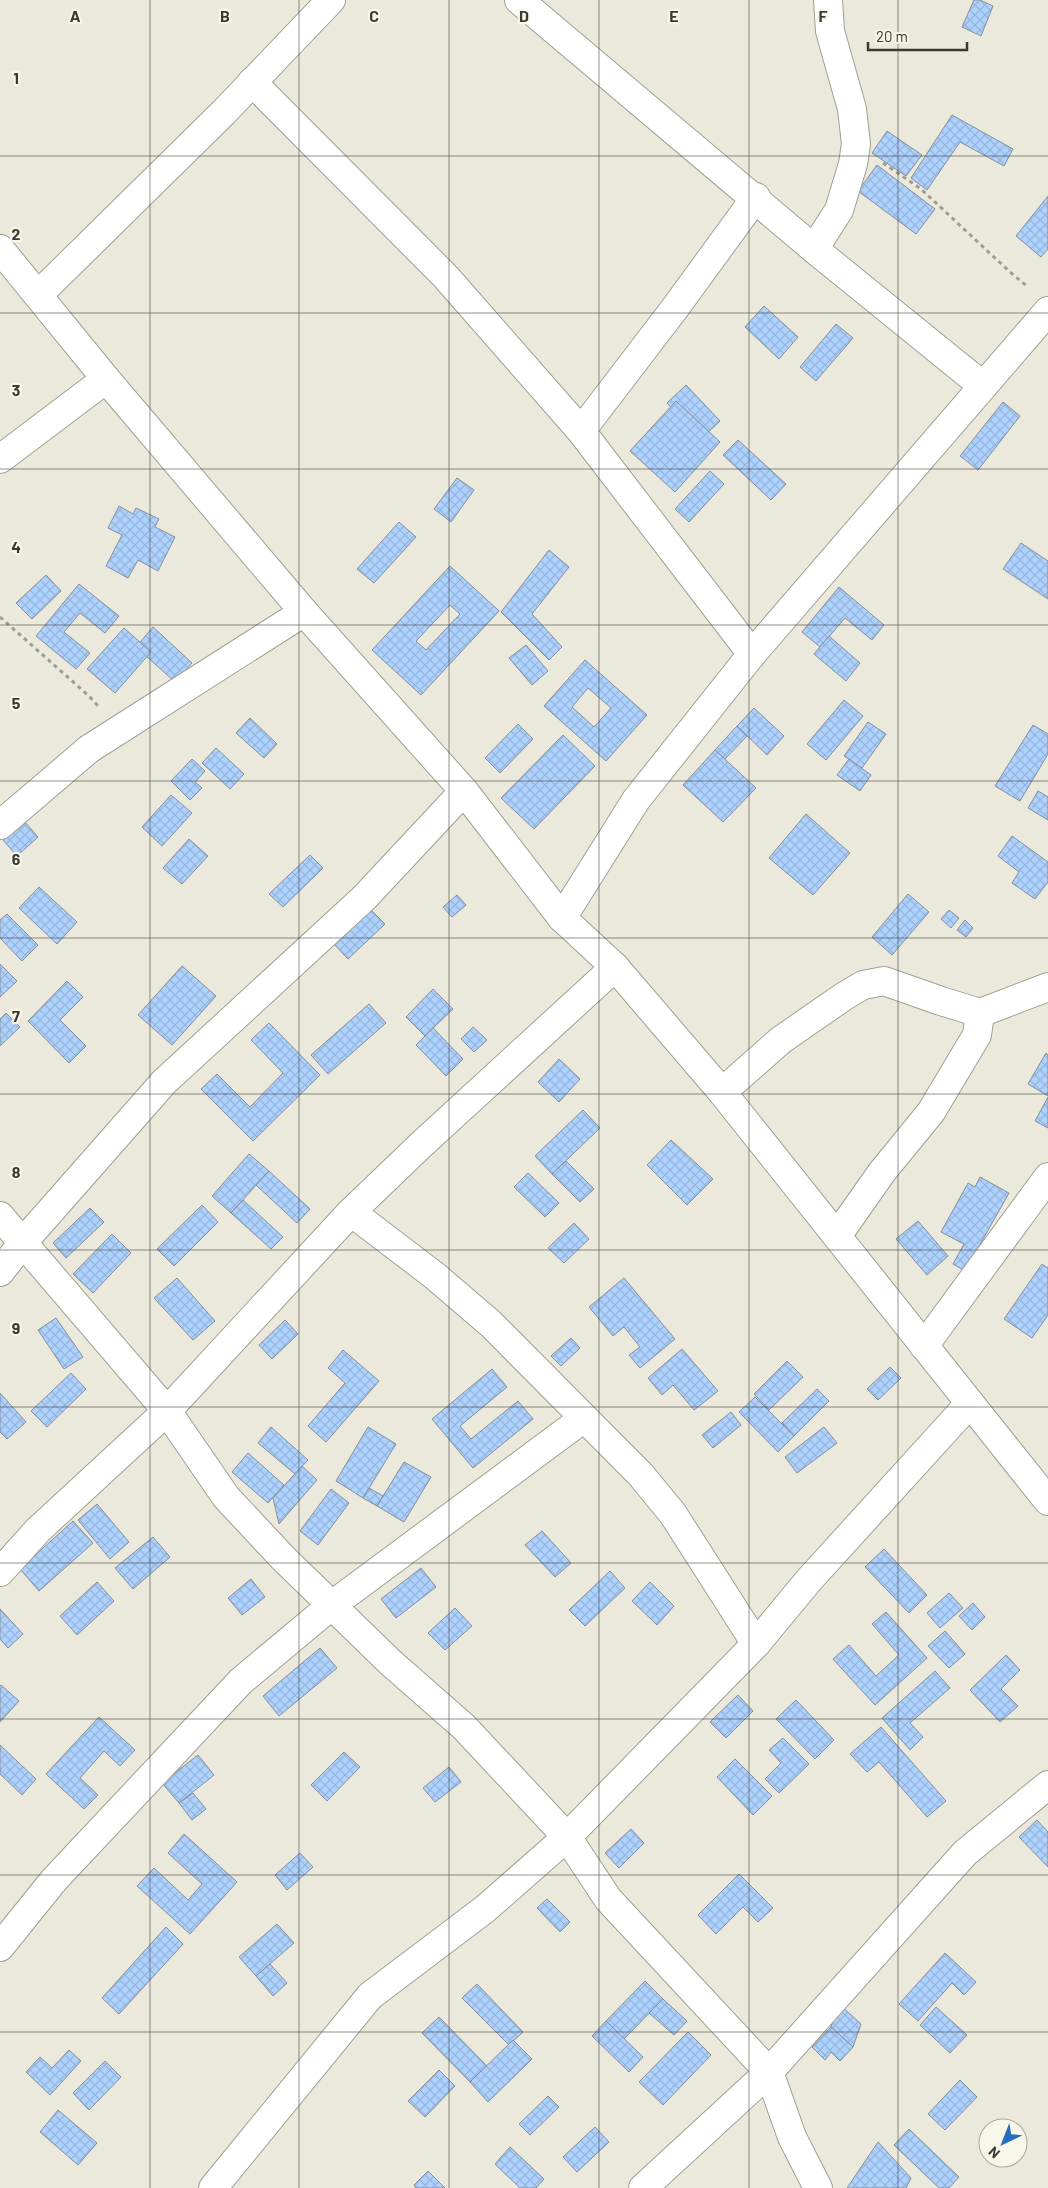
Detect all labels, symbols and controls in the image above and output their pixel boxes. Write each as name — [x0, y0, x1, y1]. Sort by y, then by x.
text: A — [70, 6, 81, 25]
text: B — [220, 6, 230, 25]
text: C — [369, 6, 379, 25]
text: D — [519, 6, 529, 25]
text: E — [669, 6, 679, 25]
text: F — [819, 6, 828, 25]
scale bar — [868, 20, 967, 52]
text: 20 m — [876, 27, 908, 45]
text: 1 — [13, 68, 19, 87]
text: 2 — [12, 224, 21, 243]
text: 3 — [12, 380, 20, 399]
text: 4 — [11, 537, 21, 556]
text: 5 — [12, 693, 21, 712]
text: 6 — [12, 849, 21, 868]
text: 7 — [12, 1006, 20, 1025]
text: 8 — [12, 1162, 21, 1181]
text: 9 — [12, 1318, 20, 1337]
north arrow — [978, 2118, 1028, 2168]
text: N — [985, 2143, 1003, 2162]

